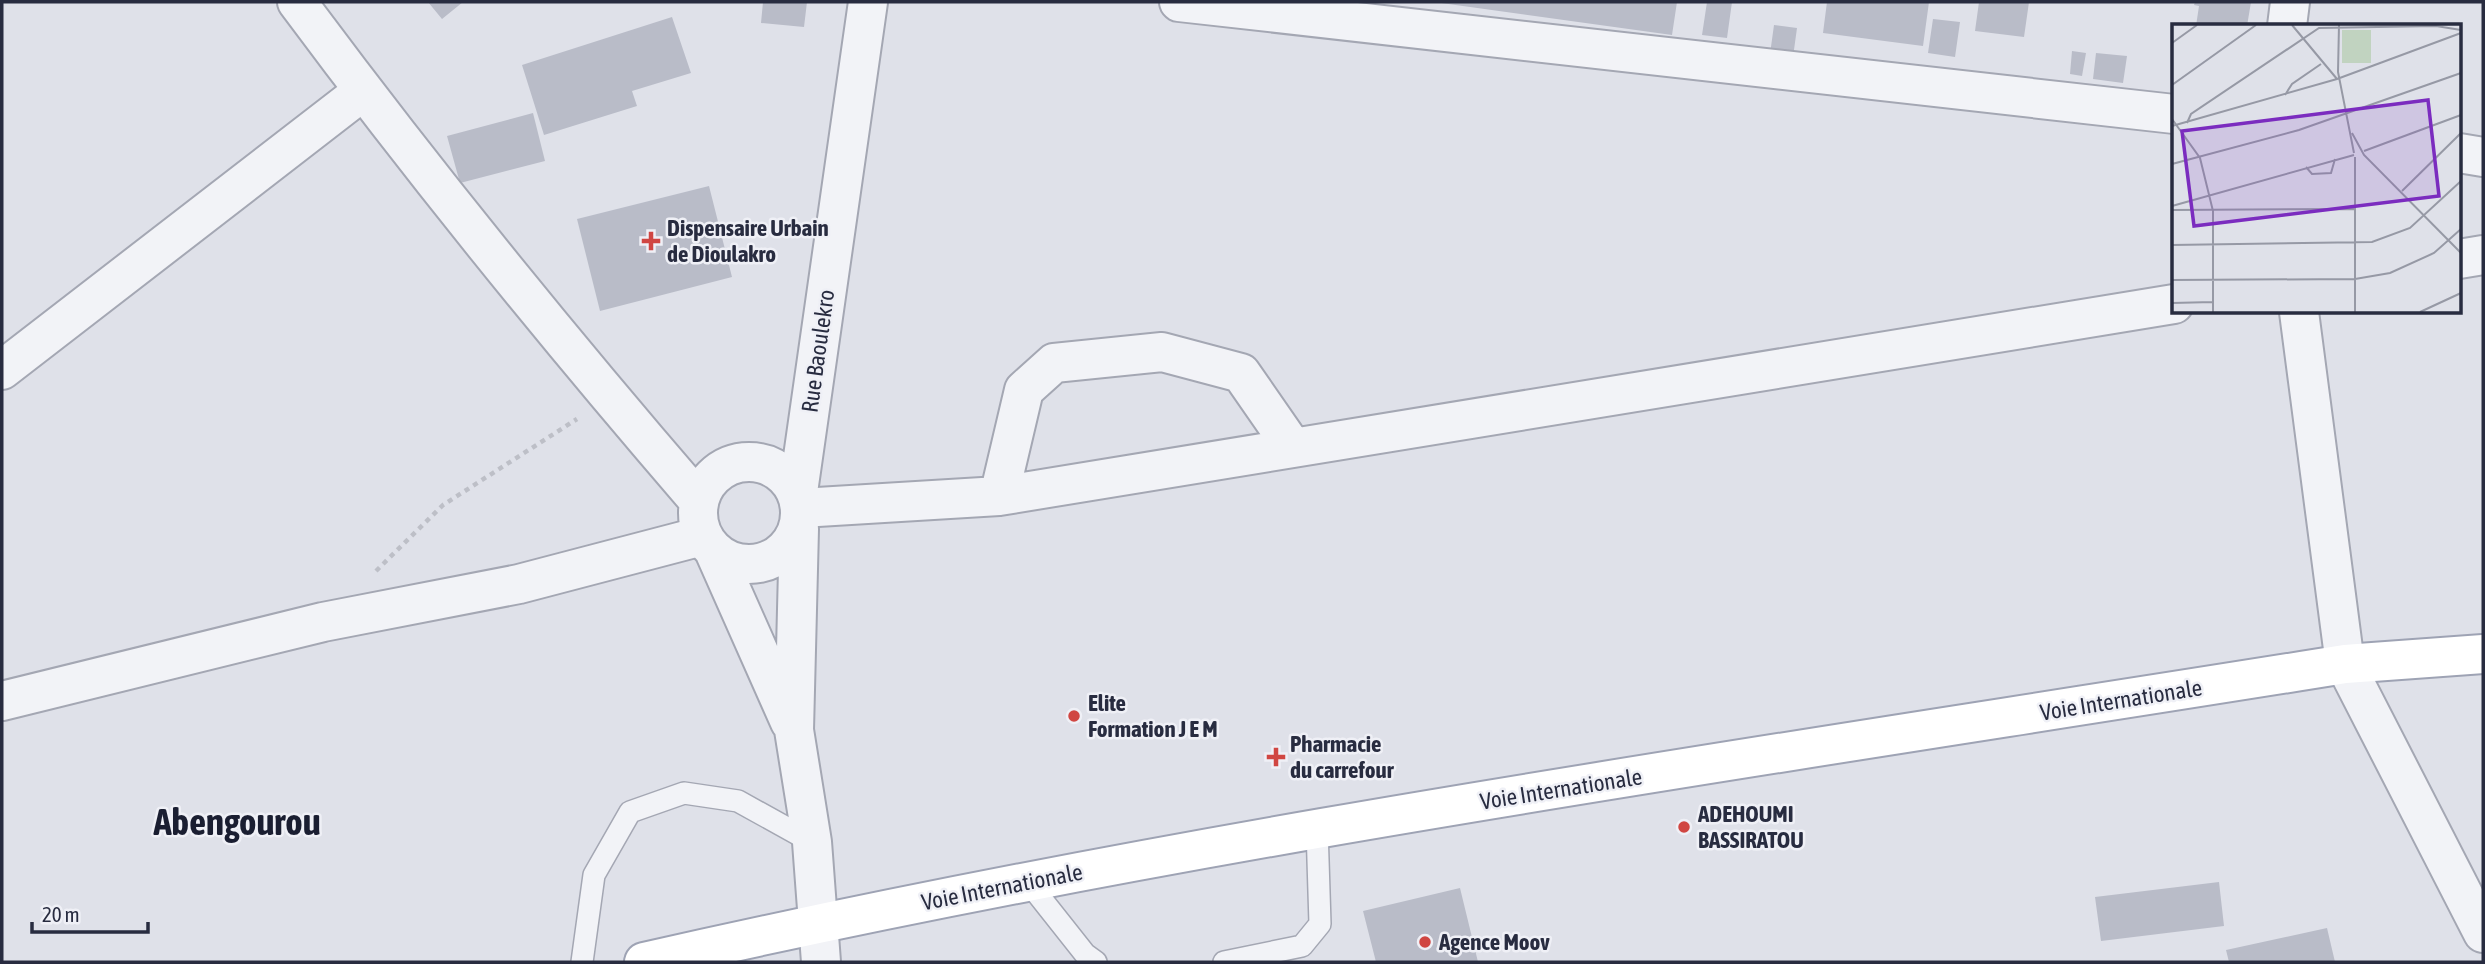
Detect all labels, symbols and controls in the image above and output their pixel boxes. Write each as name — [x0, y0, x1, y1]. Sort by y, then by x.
inset map — [2172, 24, 2460, 313]
place label: Dispensaire Urbain de Dioulakro — [667, 215, 829, 267]
marker: Dispensaire Urbain de Dioulakro — [641, 231, 661, 251]
street label: Rue Baoulekro — [797, 288, 839, 414]
street label: Voie Internationale — [2038, 674, 2204, 726]
place label: Elite Formation J E M — [1088, 690, 1218, 742]
marker: Elite Formation J E M — [1066, 708, 1082, 724]
place label: Pharmacie du carrefour — [1290, 731, 1395, 783]
marker: Pharmacie du carrefour — [1268, 749, 1284, 765]
street label: Voie Internationale — [1478, 763, 1644, 815]
district label: Abengourou — [152, 800, 321, 843]
place label: ADEHOUMI BASSIRATOU — [1697, 801, 1804, 853]
marker: ADEHOUMI BASSIRATOU — [1676, 819, 1692, 835]
street label: Voie Internationale — [919, 859, 1085, 915]
scale bar — [32, 890, 147, 934]
text: 20 m — [42, 902, 80, 926]
place label: Agence Moov — [1438, 929, 1550, 955]
marker: Agence Moov — [1417, 934, 1433, 950]

